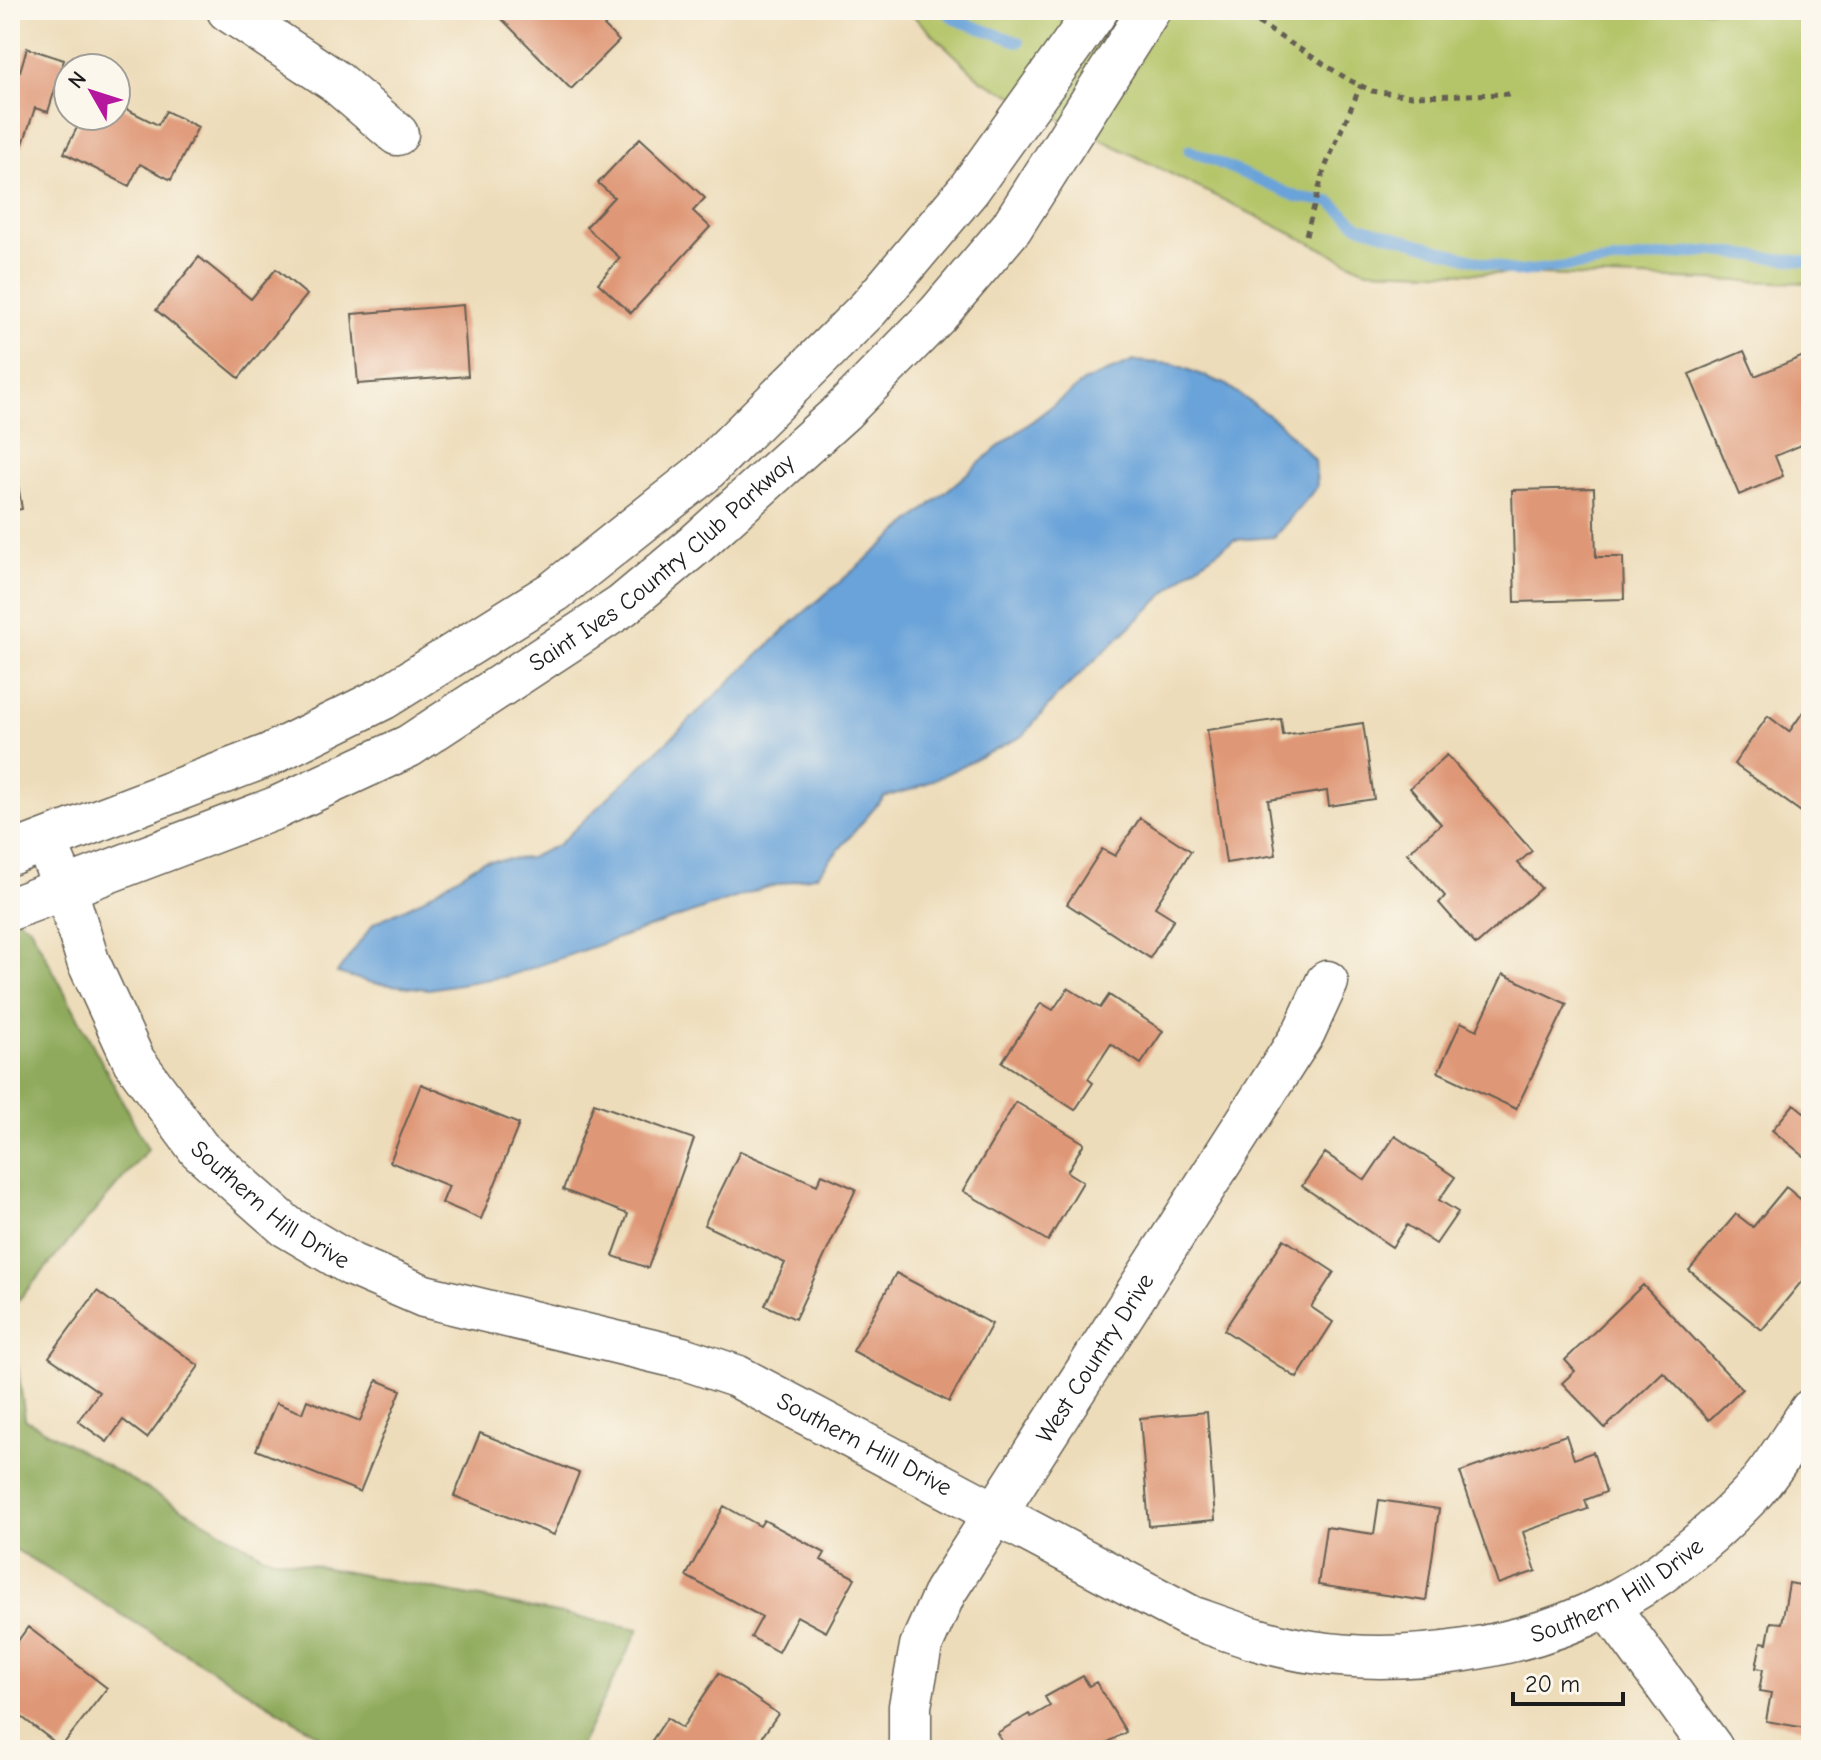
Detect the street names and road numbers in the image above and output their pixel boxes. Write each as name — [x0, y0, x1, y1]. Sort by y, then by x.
street label: Saint Ives Country Club Parkway — [524, 448, 800, 677]
street label: Southern Hill Drive — [185, 1134, 355, 1275]
street label: West Country Drive — [1030, 1268, 1160, 1448]
street label: Southern Hill Drive — [772, 1386, 957, 1502]
street label: Southern Hill Drive — [1527, 1532, 1709, 1649]

